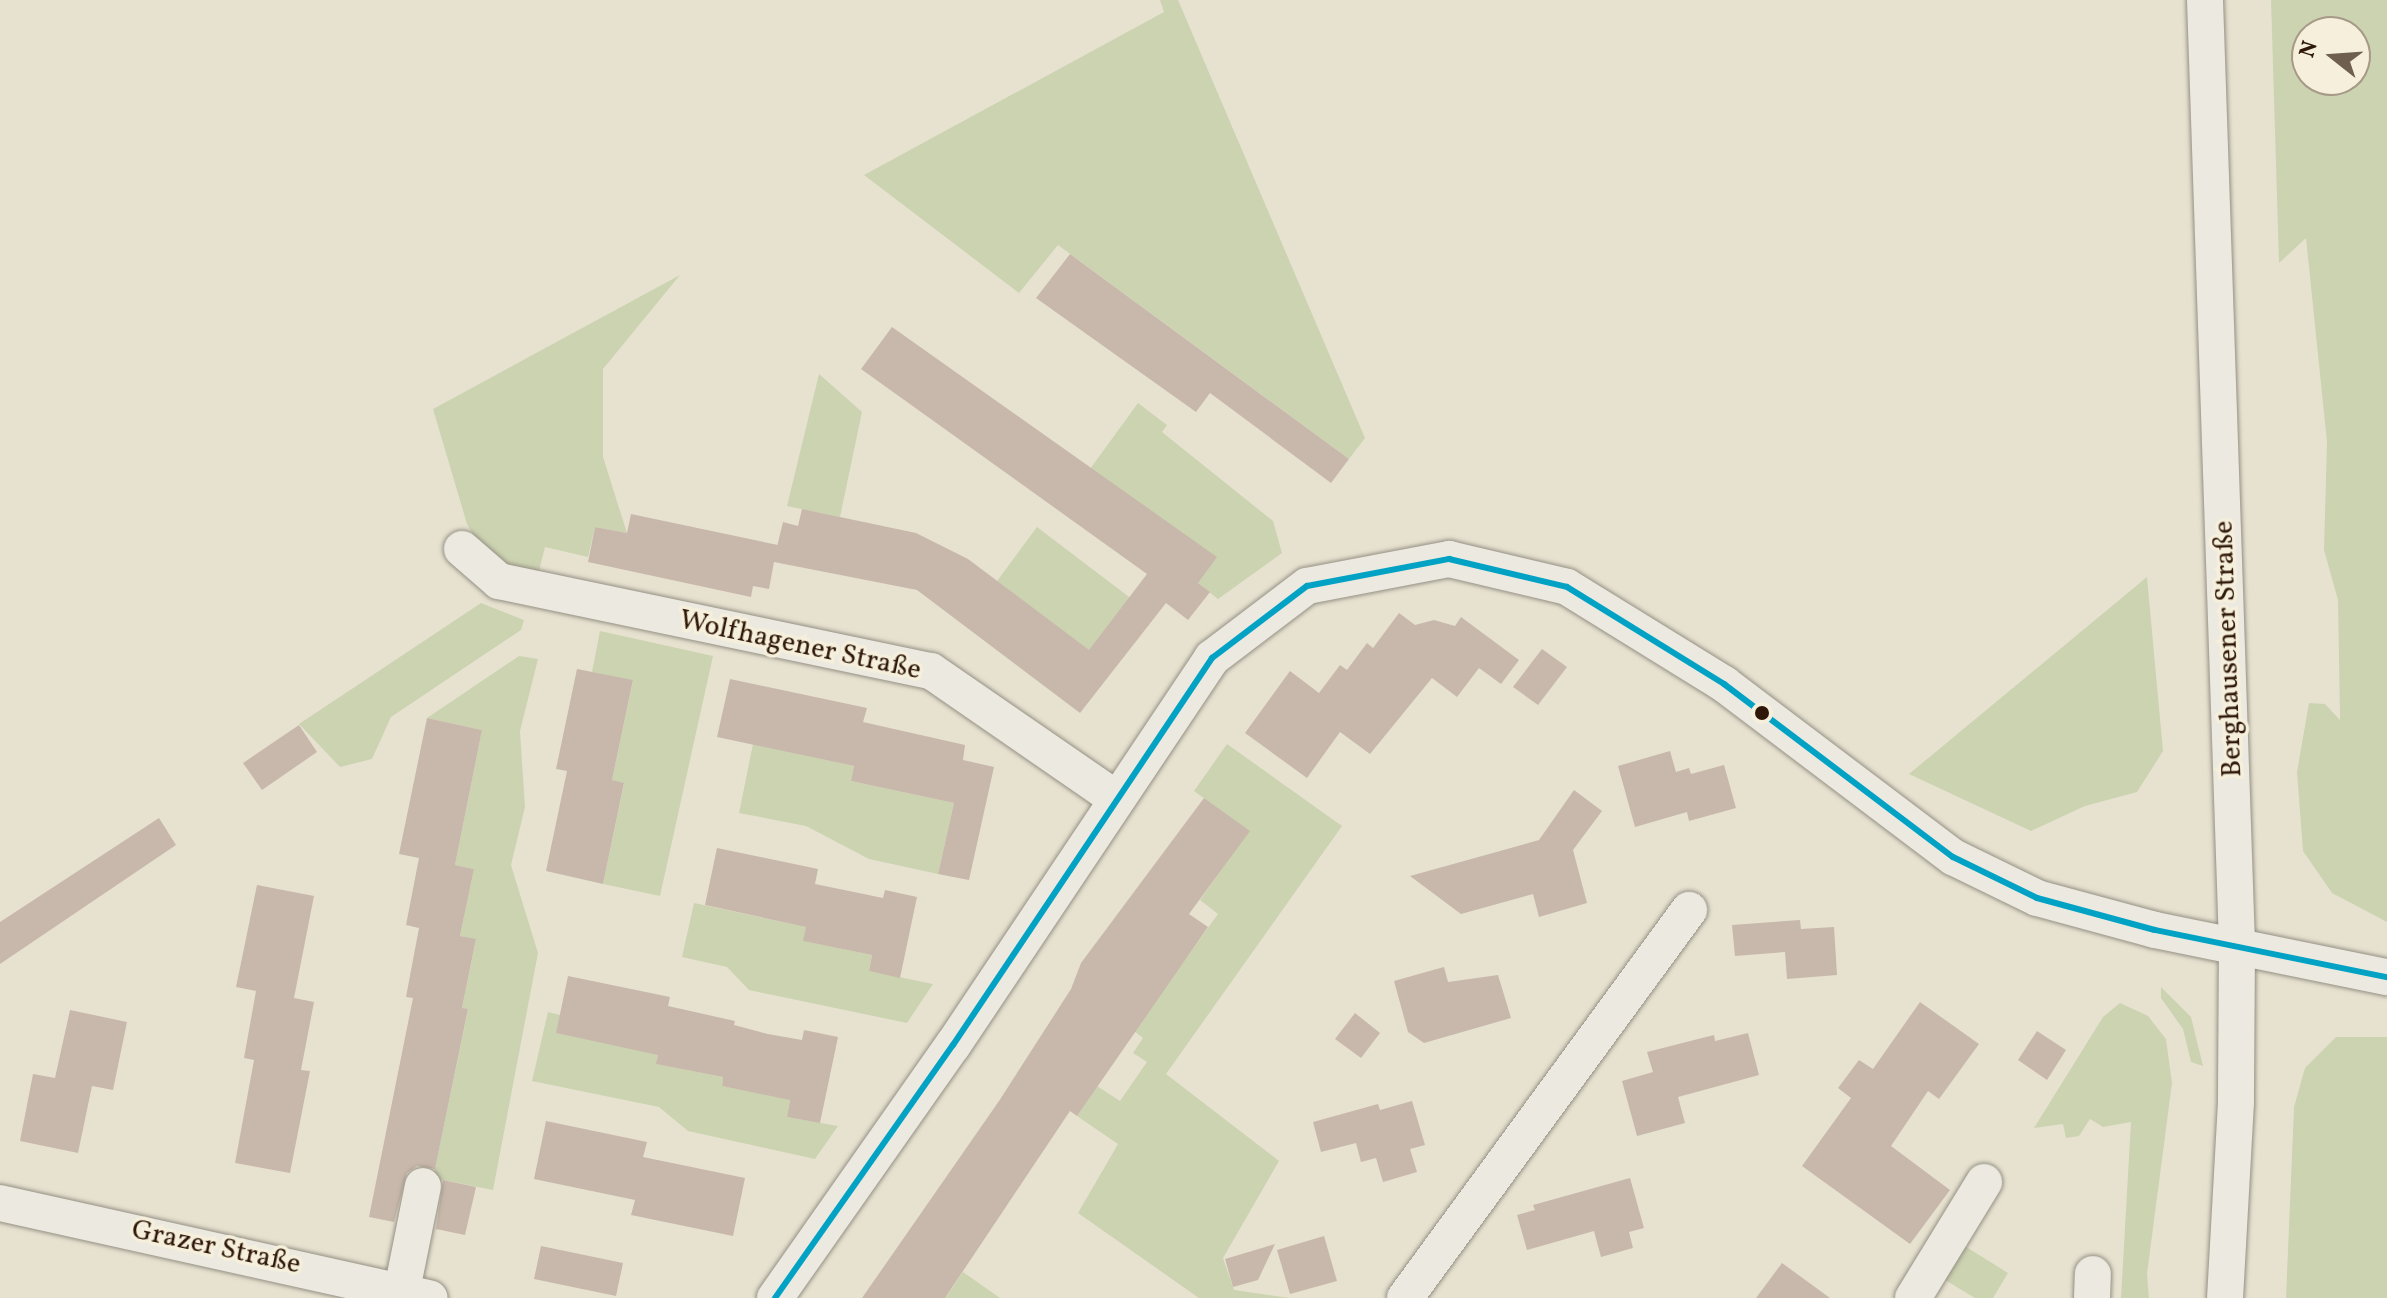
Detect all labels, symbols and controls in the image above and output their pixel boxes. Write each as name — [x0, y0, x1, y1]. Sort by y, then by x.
north arrow — [2291, 16, 2371, 96]
text: N — [2292, 37, 2327, 62]
street label: Berghausener Straße — [2208, 520, 2250, 778]
street label: Wolfhagener Straße — [676, 604, 924, 688]
unlabelled marker — [1754, 705, 1770, 721]
street label: Grazer Straße — [129, 1214, 303, 1282]

